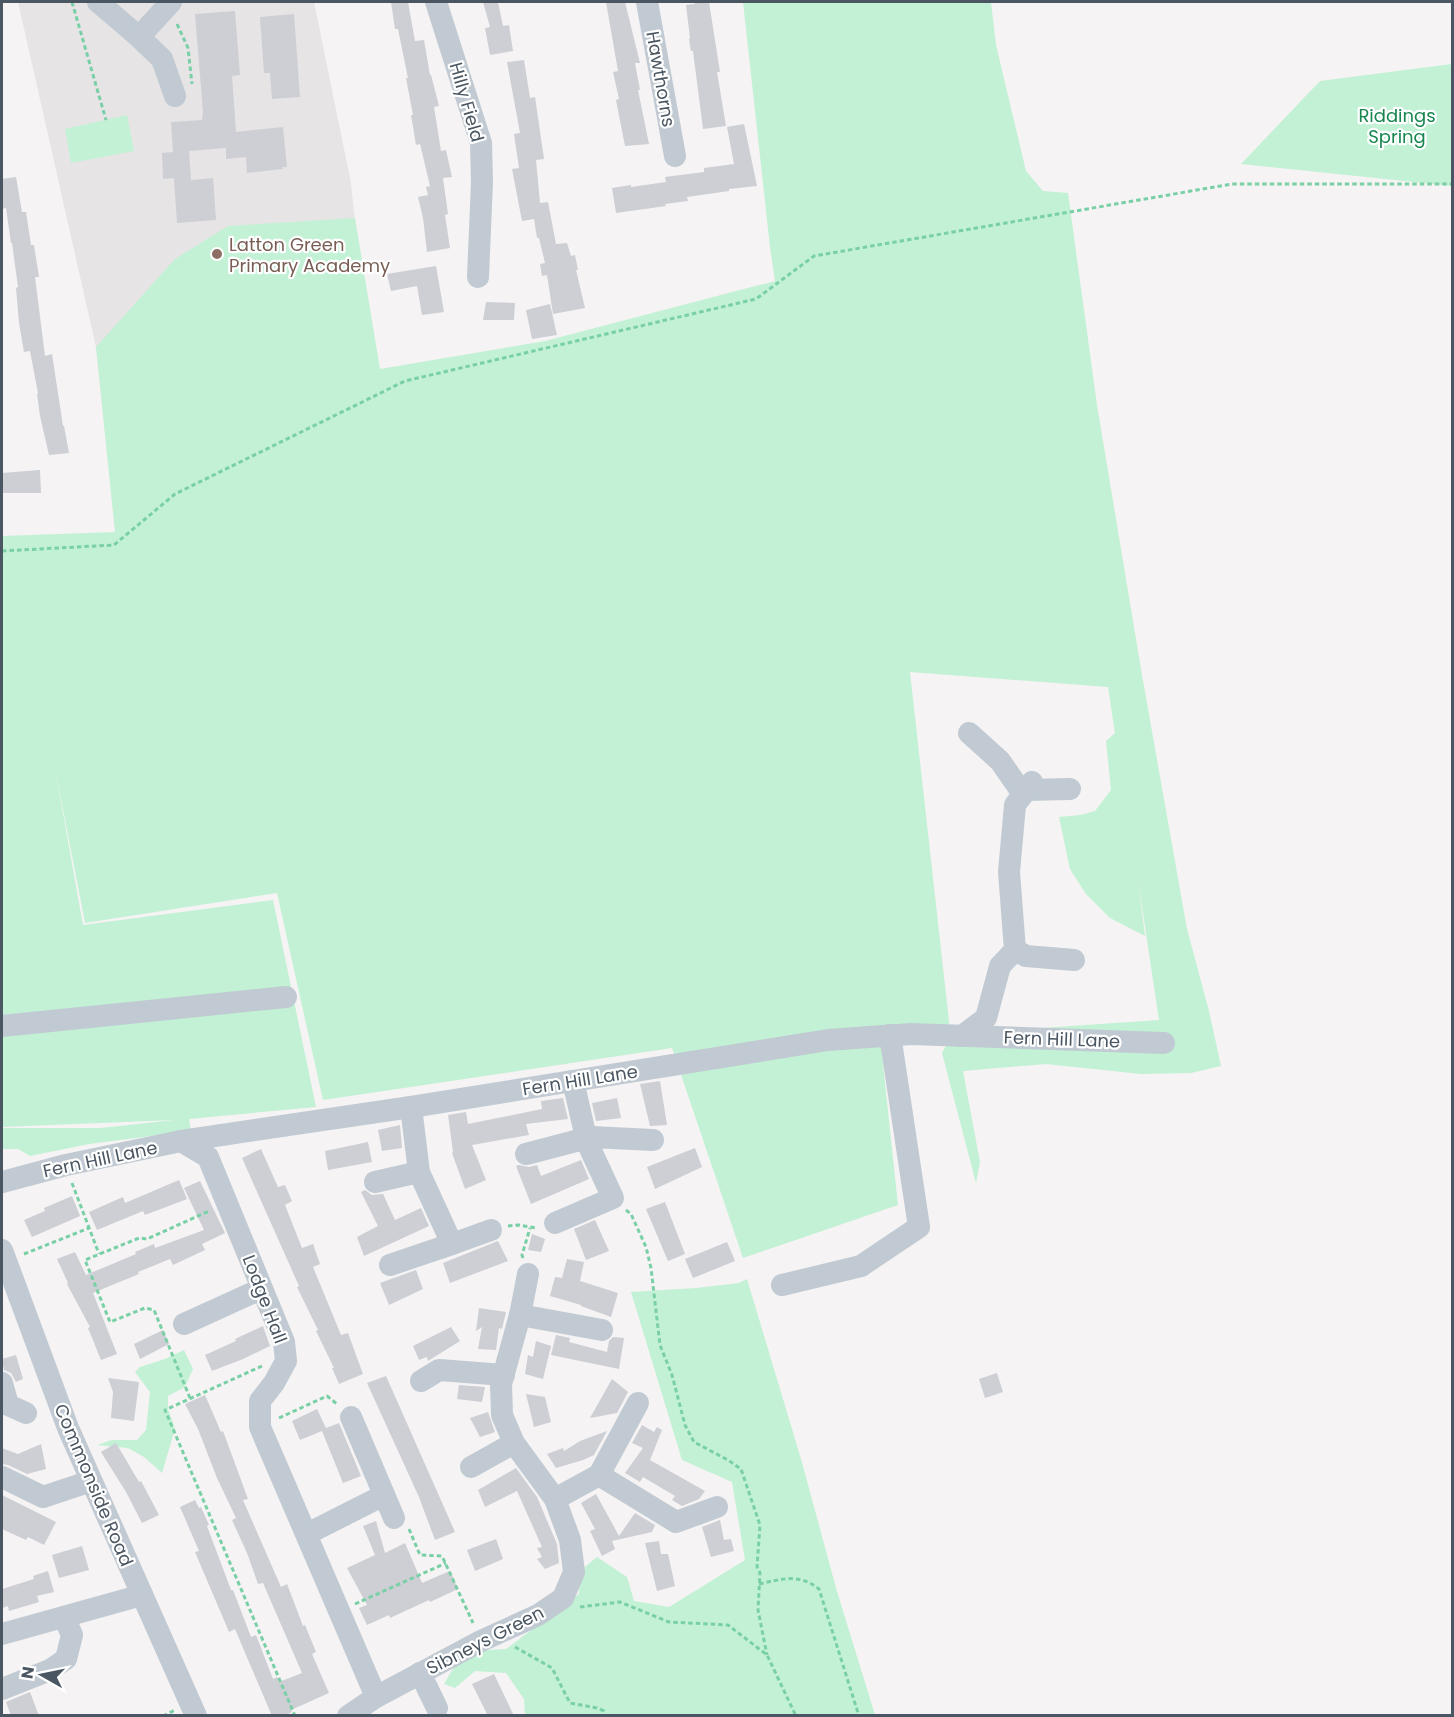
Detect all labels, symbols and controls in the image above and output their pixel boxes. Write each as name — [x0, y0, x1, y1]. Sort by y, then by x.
street label: Hawthorns — [640, 29, 682, 129]
street label: Hilly Field — [444, 59, 490, 145]
park label: Riddings Spring — [1358, 103, 1436, 149]
place label: Latton Green Primary Academy — [229, 232, 390, 278]
marker: Latton Green Primary Academy — [210, 247, 224, 261]
street label: Fern Hill Lane — [1003, 1024, 1121, 1054]
street label: Fern Hill Lane — [521, 1059, 639, 1101]
street label: Fern Hill Lane — [40, 1135, 160, 1183]
street label: Lodge Hall — [237, 1251, 293, 1347]
street label: Commonside Road — [48, 1400, 140, 1570]
street label: Sibneys Green — [422, 1600, 548, 1680]
north arrow — [12, 1645, 72, 1705]
text: N — [15, 1665, 40, 1680]

